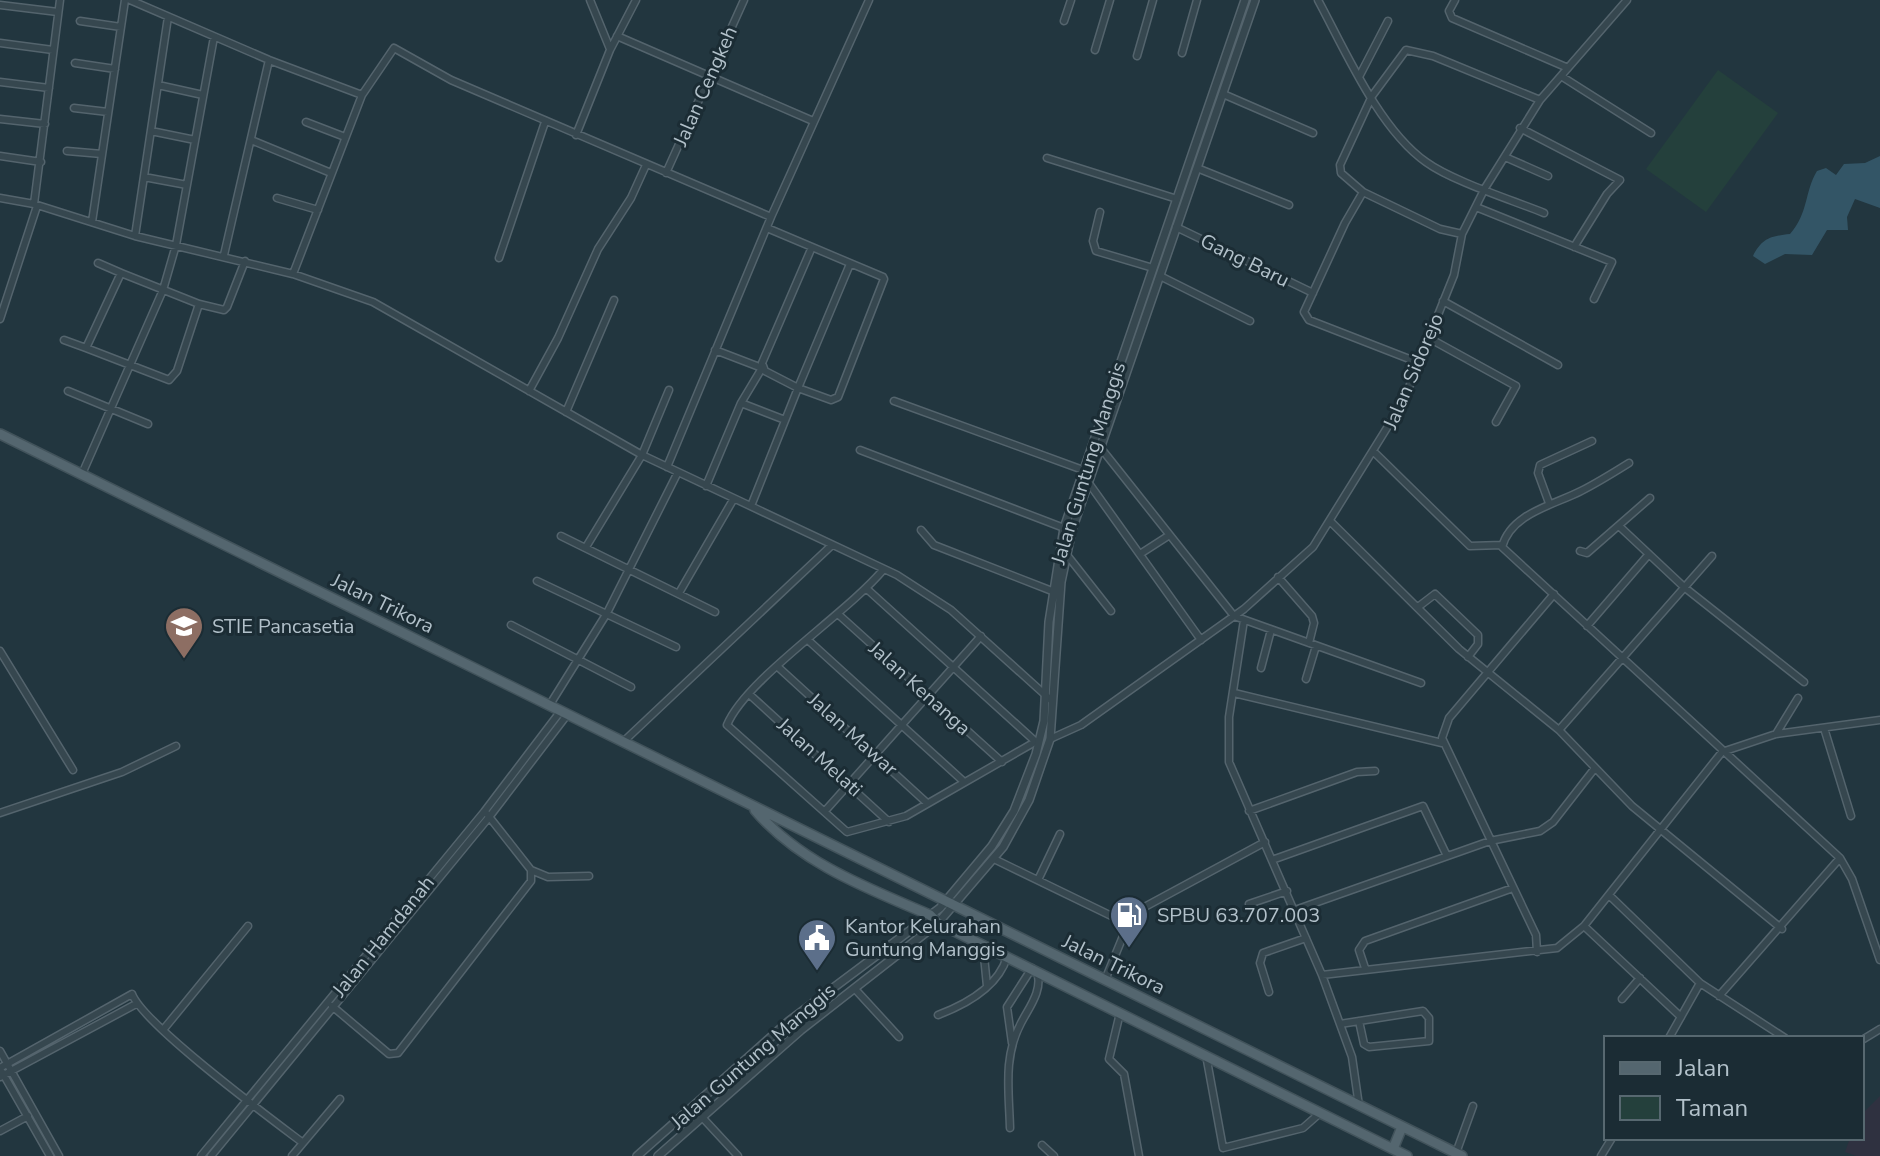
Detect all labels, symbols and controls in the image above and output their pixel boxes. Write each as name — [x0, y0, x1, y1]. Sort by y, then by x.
street label: Jalan Cengkeh — [667, 22, 744, 151]
street label: Gang Baru — [1196, 227, 1294, 294]
street label: Jalan Sidorejo — [1377, 309, 1450, 434]
street label: Jalan Guntung Manggis — [1045, 359, 1132, 569]
street label: Jalan Trikora — [326, 567, 439, 640]
school or university icon: STIE Pancasetia — [163, 605, 205, 660]
place label: STIE Pancasetia — [212, 613, 354, 640]
street label: Jalan Kenanga — [862, 635, 977, 741]
street label: Jalan Mawar — [801, 686, 903, 782]
street label: Jalan Melati — [771, 711, 868, 803]
street label: Jalan Hamdanah — [326, 870, 441, 1003]
fuel station icon: SPBU 63.707.003 — [1108, 894, 1150, 949]
place label: SPBU 63.707.003 — [1157, 902, 1320, 929]
place label: Kantor Kelurahan Guntung Manggis — [845, 913, 1005, 963]
public building icon: Kantor Kelurahan Guntung Manggis — [796, 917, 838, 972]
street label: Jalan Trikora — [1057, 928, 1170, 1001]
street label: Jalan Guntung Manggis — [664, 977, 842, 1136]
legend — [1604, 1036, 1864, 1140]
text: Jalan — [1675, 1052, 1730, 1084]
text: Taman — [1676, 1092, 1748, 1124]

